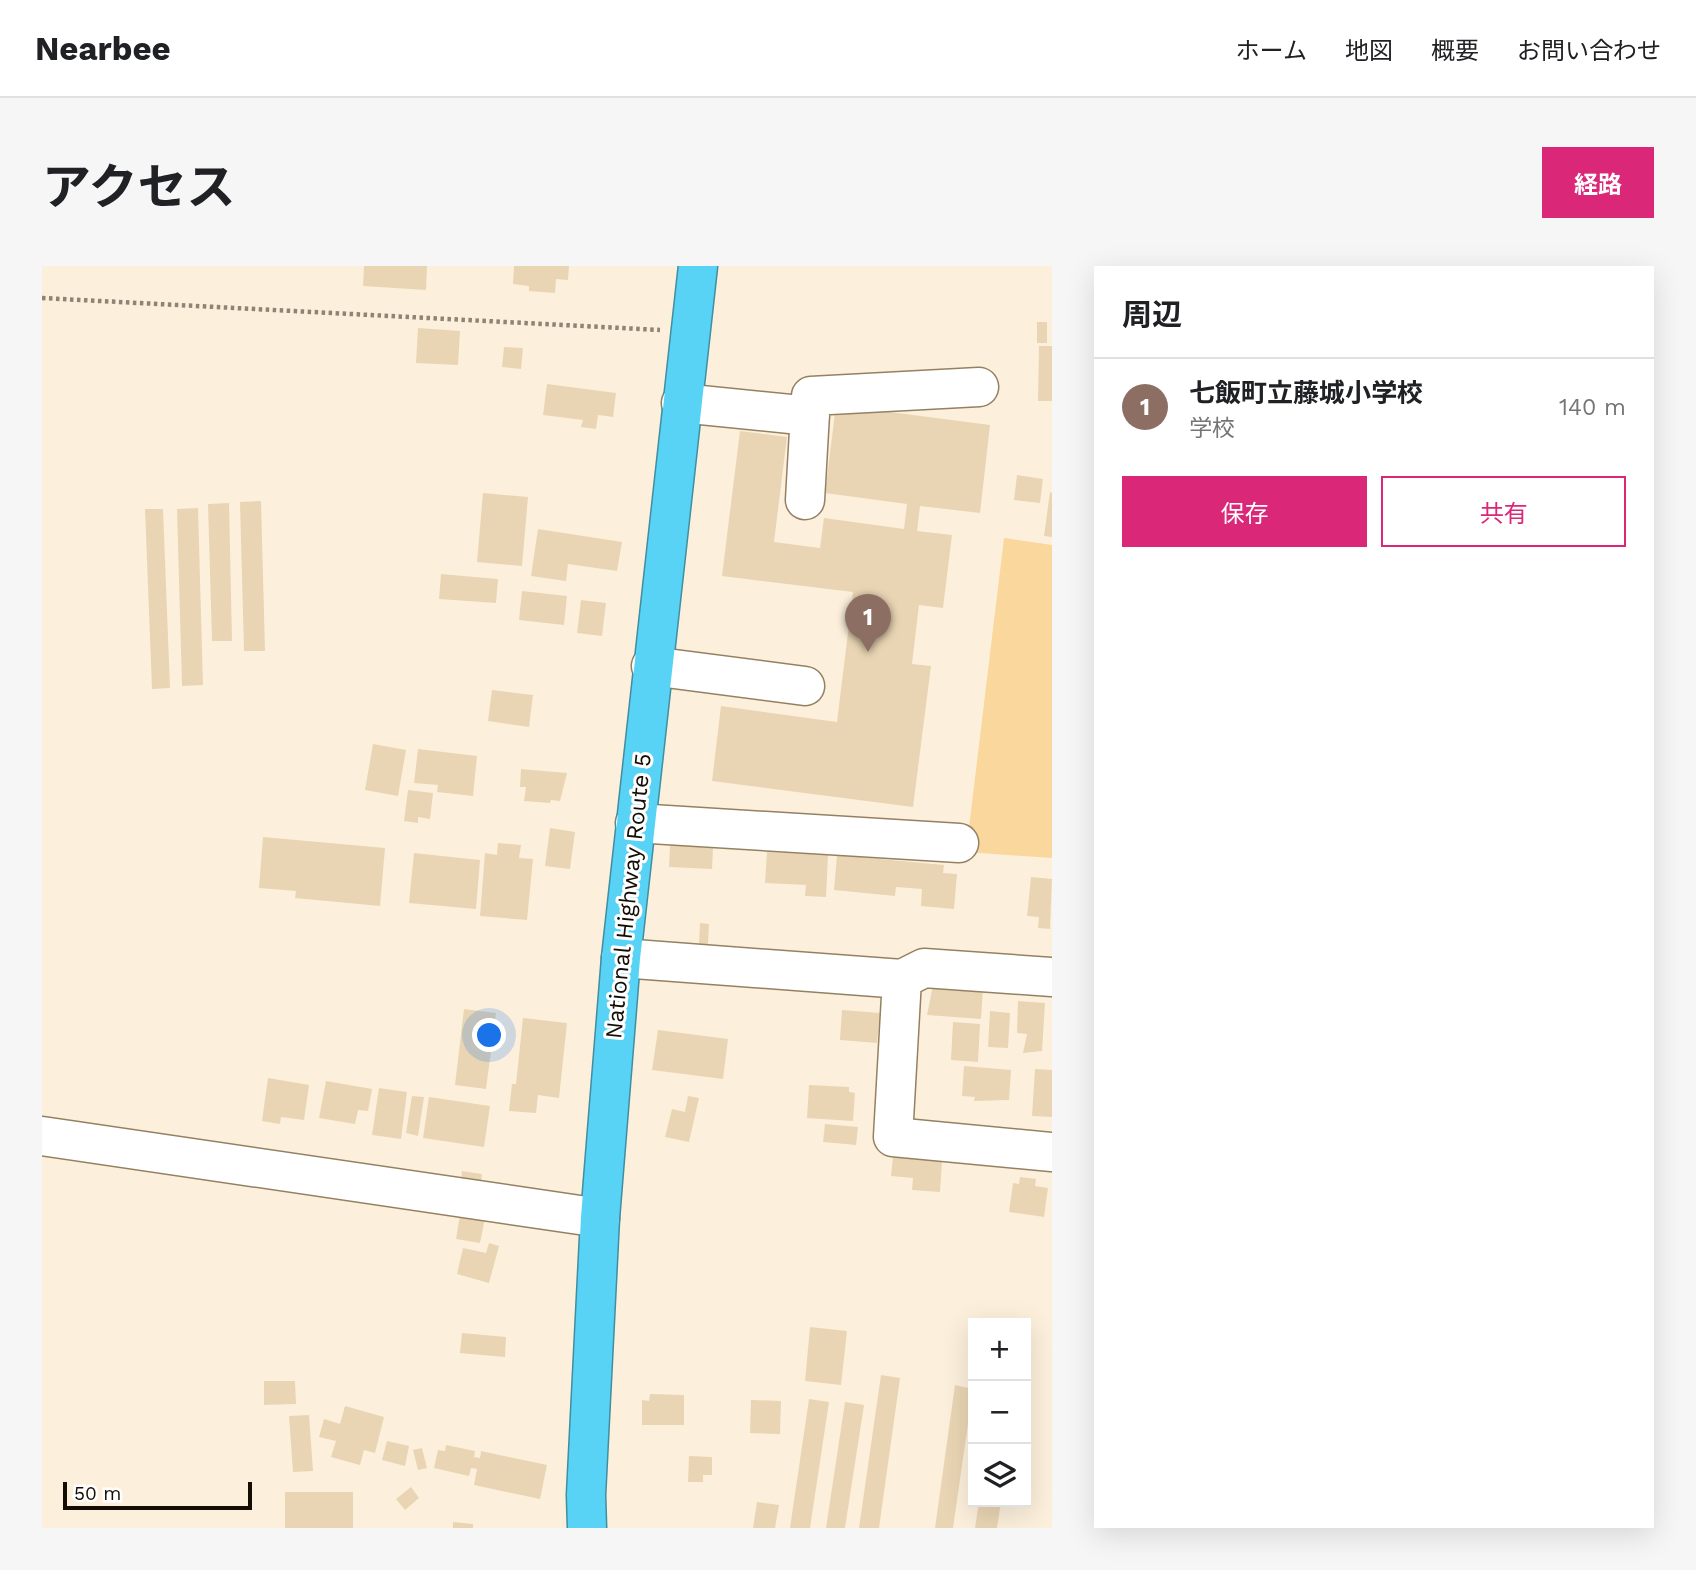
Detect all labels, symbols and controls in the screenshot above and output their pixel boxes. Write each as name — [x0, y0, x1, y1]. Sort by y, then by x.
text: Nearbee — [35, 29, 171, 68]
text: ホーム — [1236, 37, 1307, 65]
text: 地図 — [1345, 37, 1393, 65]
text: 概要 — [1431, 37, 1479, 65]
text: お問い合わせ — [1517, 37, 1661, 65]
button: 経路 — [1542, 147, 1654, 218]
text: アクセス — [42, 158, 236, 216]
text: 周辺 — [1122, 297, 1182, 332]
text: 七飯町立藤城小学校 — [1189, 378, 1423, 408]
text: 1 — [1140, 394, 1150, 421]
text: 140 m — [1559, 394, 1626, 421]
text: 学校 — [1189, 415, 1235, 442]
button: 保存 — [1122, 476, 1367, 547]
button: 共有 — [1381, 476, 1626, 547]
pin: 1 — [845, 594, 891, 652]
street label: National Highway Route 5 — [600, 752, 657, 1040]
your location — [472, 1018, 506, 1052]
map controls — [968, 1318, 1031, 1507]
button: + — [968, 1318, 1031, 1381]
button: − — [968, 1381, 1031, 1444]
button: layers — [968, 1444, 1031, 1507]
scale bar — [63, 1479, 252, 1511]
text: 50 m — [74, 1482, 121, 1505]

